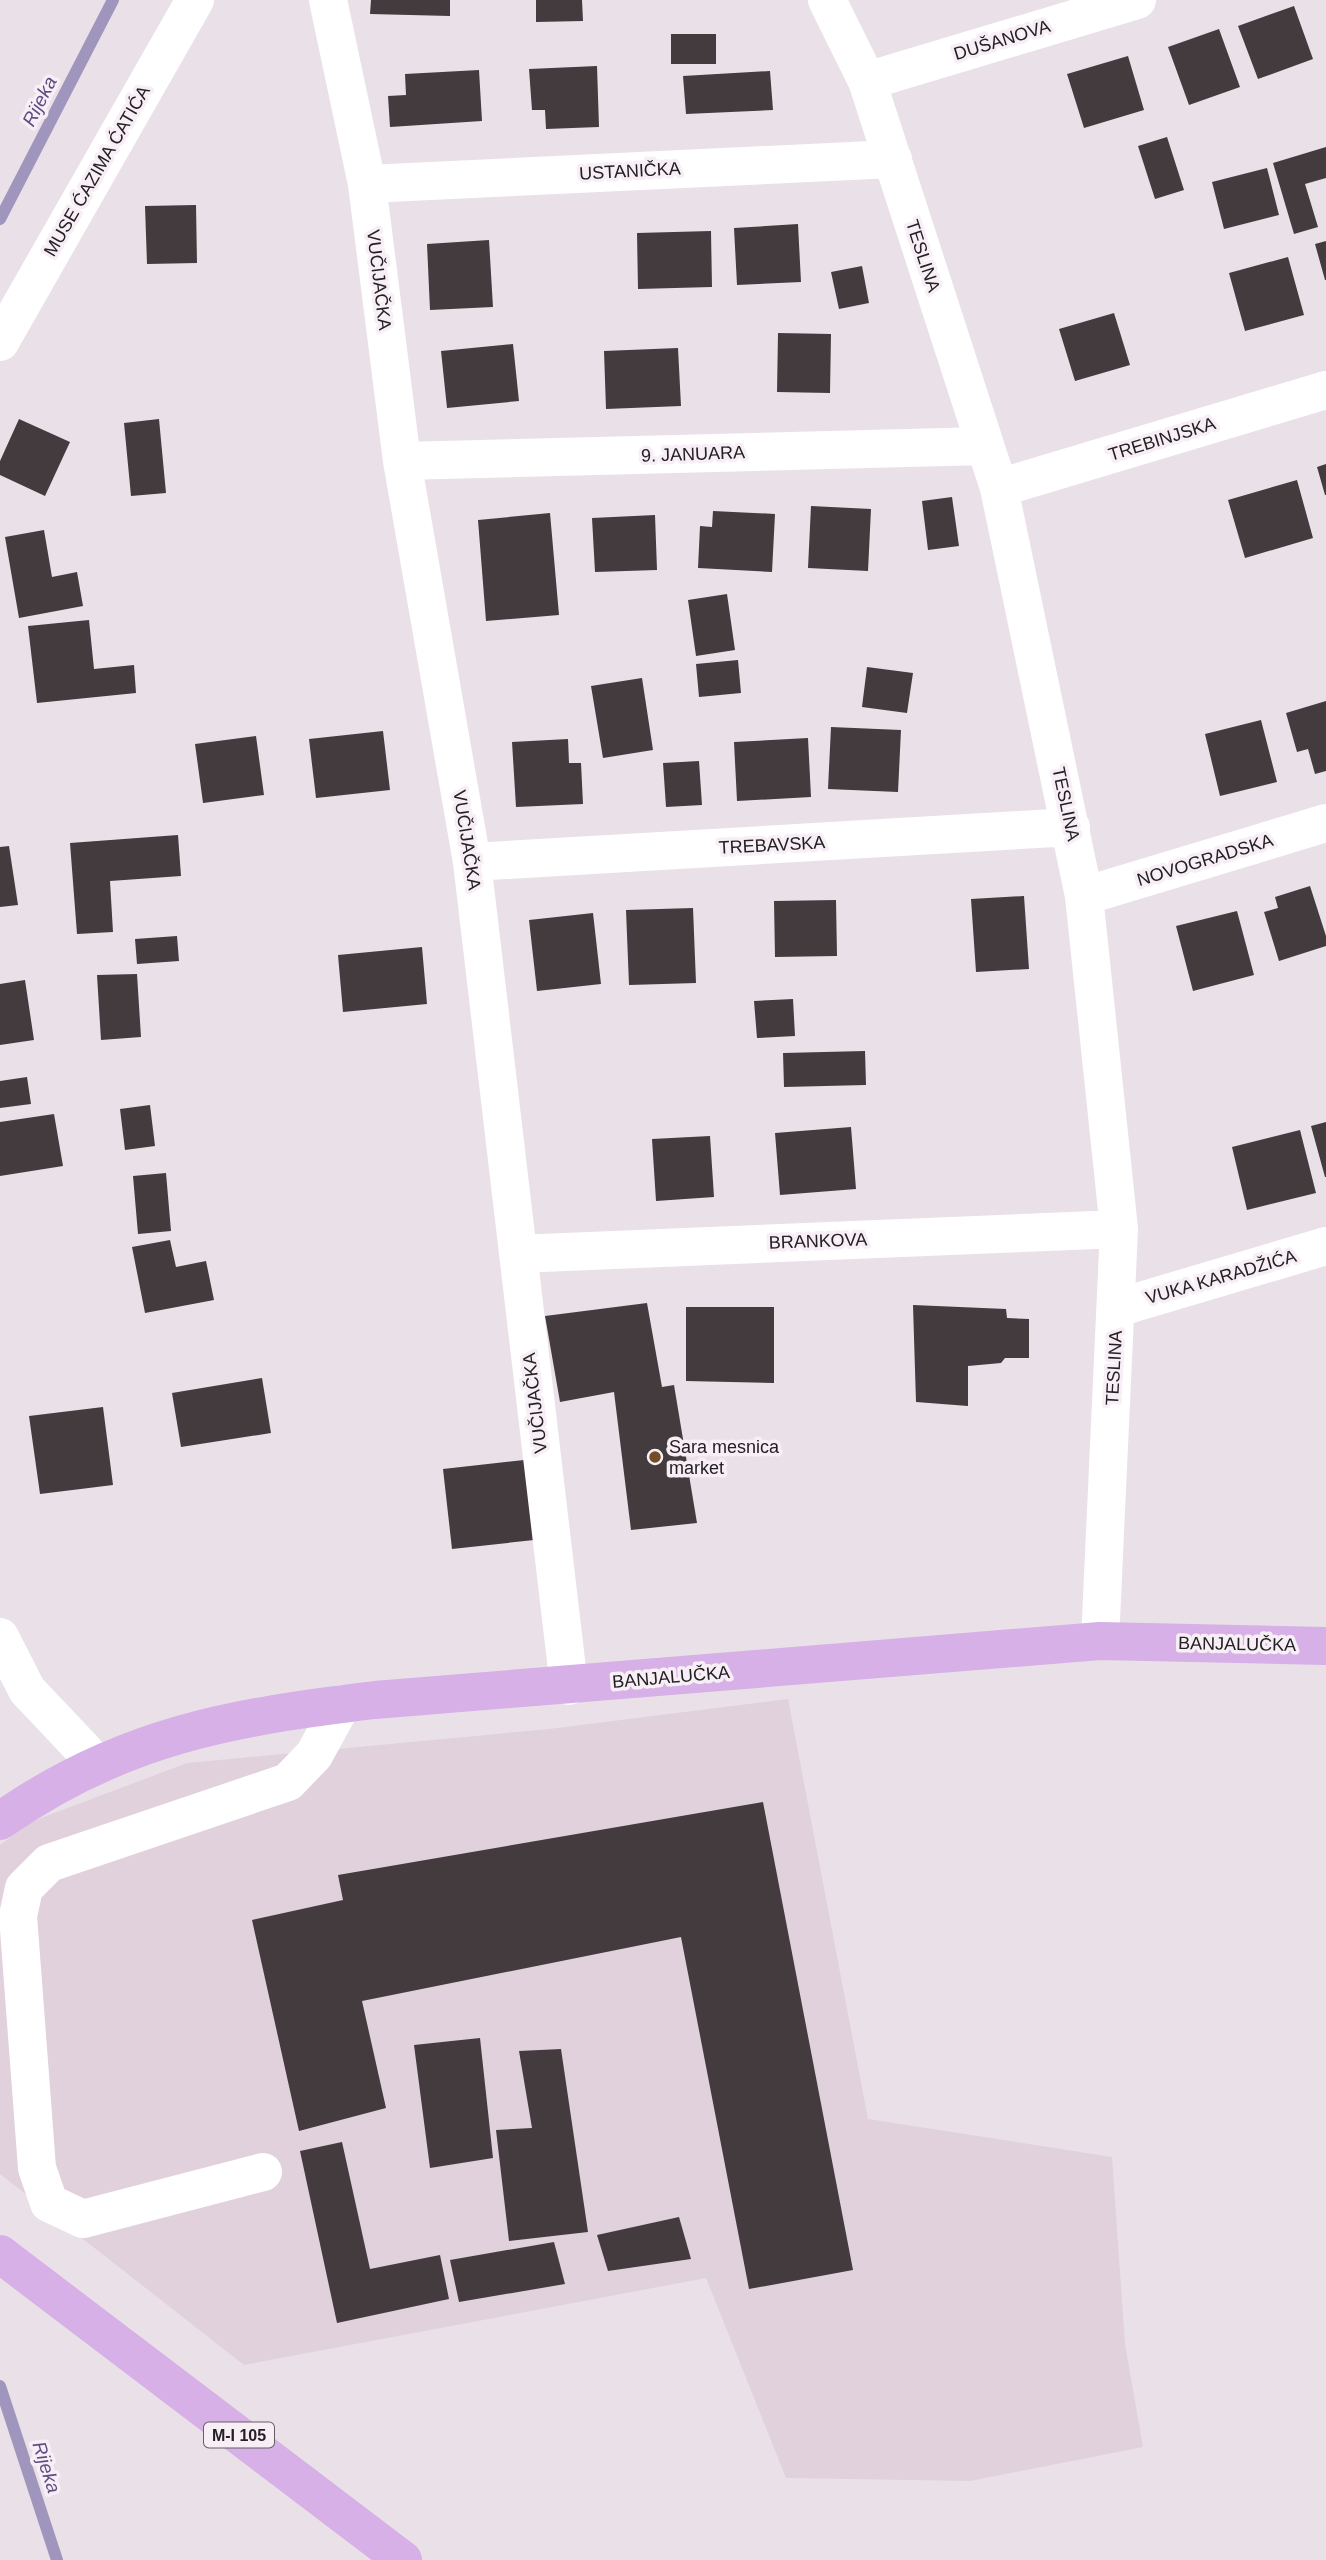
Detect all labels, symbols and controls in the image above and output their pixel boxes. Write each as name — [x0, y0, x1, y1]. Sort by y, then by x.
street label: DUŠANOVA — [951, 15, 1053, 64]
water label: Rijeka — [18, 73, 61, 130]
street label: MUSE ĆAZIMA ĆATIĆA — [39, 82, 154, 260]
street label: USTANIČKA — [579, 157, 681, 184]
street label: TESLINA — [902, 217, 944, 295]
street label: VUČIJAČKA — [363, 229, 396, 331]
street label: TREBINJSKA — [1106, 413, 1218, 465]
street label: 9. JANUARA — [641, 442, 745, 466]
street label: TESLINA — [1048, 765, 1084, 843]
street label: VUČIJAČKA — [449, 788, 486, 891]
street label: NOVOGRADSKA — [1135, 830, 1275, 890]
street label: TREBAVSKA — [718, 832, 826, 858]
street label: BRANKOVA — [768, 1229, 868, 1253]
street label: VUKA KARADŽIĆA — [1143, 1245, 1299, 1308]
street label: TESLINA — [1102, 1330, 1126, 1406]
street label: VUČIJAČKA — [518, 1352, 551, 1454]
place label: Sara mesnica market — [669, 1437, 780, 1478]
marker: Sara mesnica market — [647, 1449, 663, 1465]
street label: BANJALUČKA — [1178, 1632, 1296, 1655]
street label: BANJALUČKA — [611, 1661, 731, 1692]
road number: M-I 105 — [204, 2422, 274, 2448]
water label: Rijeka — [28, 2439, 65, 2496]

